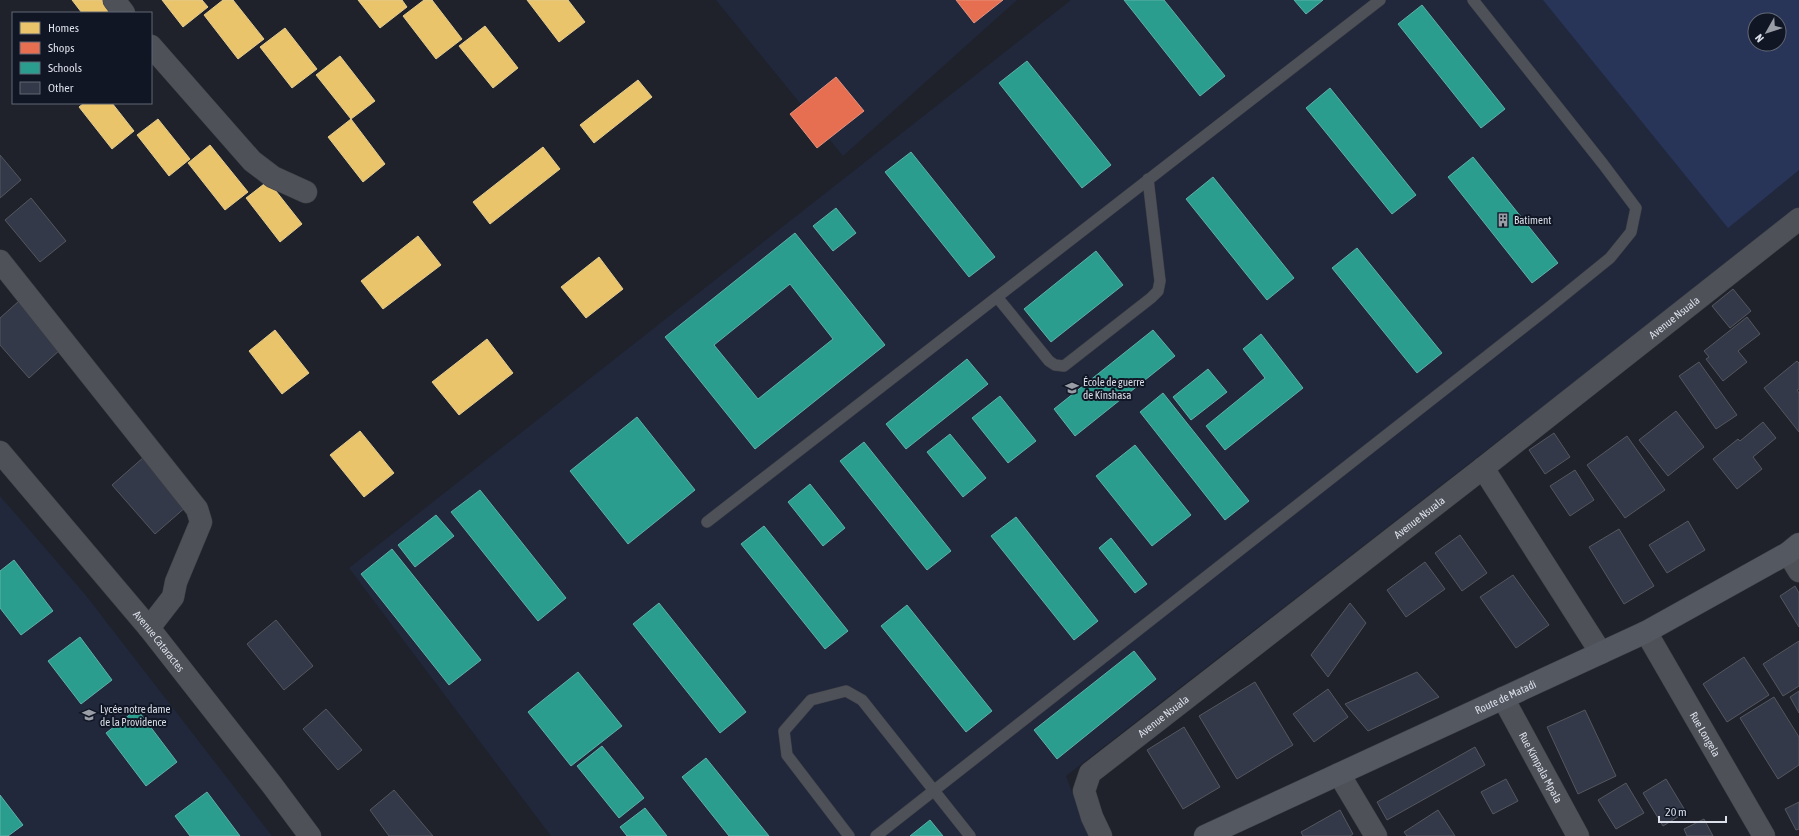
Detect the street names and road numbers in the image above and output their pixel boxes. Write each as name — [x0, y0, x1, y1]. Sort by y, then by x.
street label: Avenue Nsuala — [1646, 294, 1702, 341]
street label: Avenue Nsuala — [1392, 494, 1447, 541]
street label: Avenue Cataractes — [131, 608, 187, 674]
street label: Route de Matadi — [1473, 678, 1538, 716]
street label: Avenue Nsuala — [1136, 693, 1191, 740]
street label: Rue Longela — [1687, 710, 1723, 759]
street label: Rue Kimpala Mpala — [1517, 730, 1565, 805]

